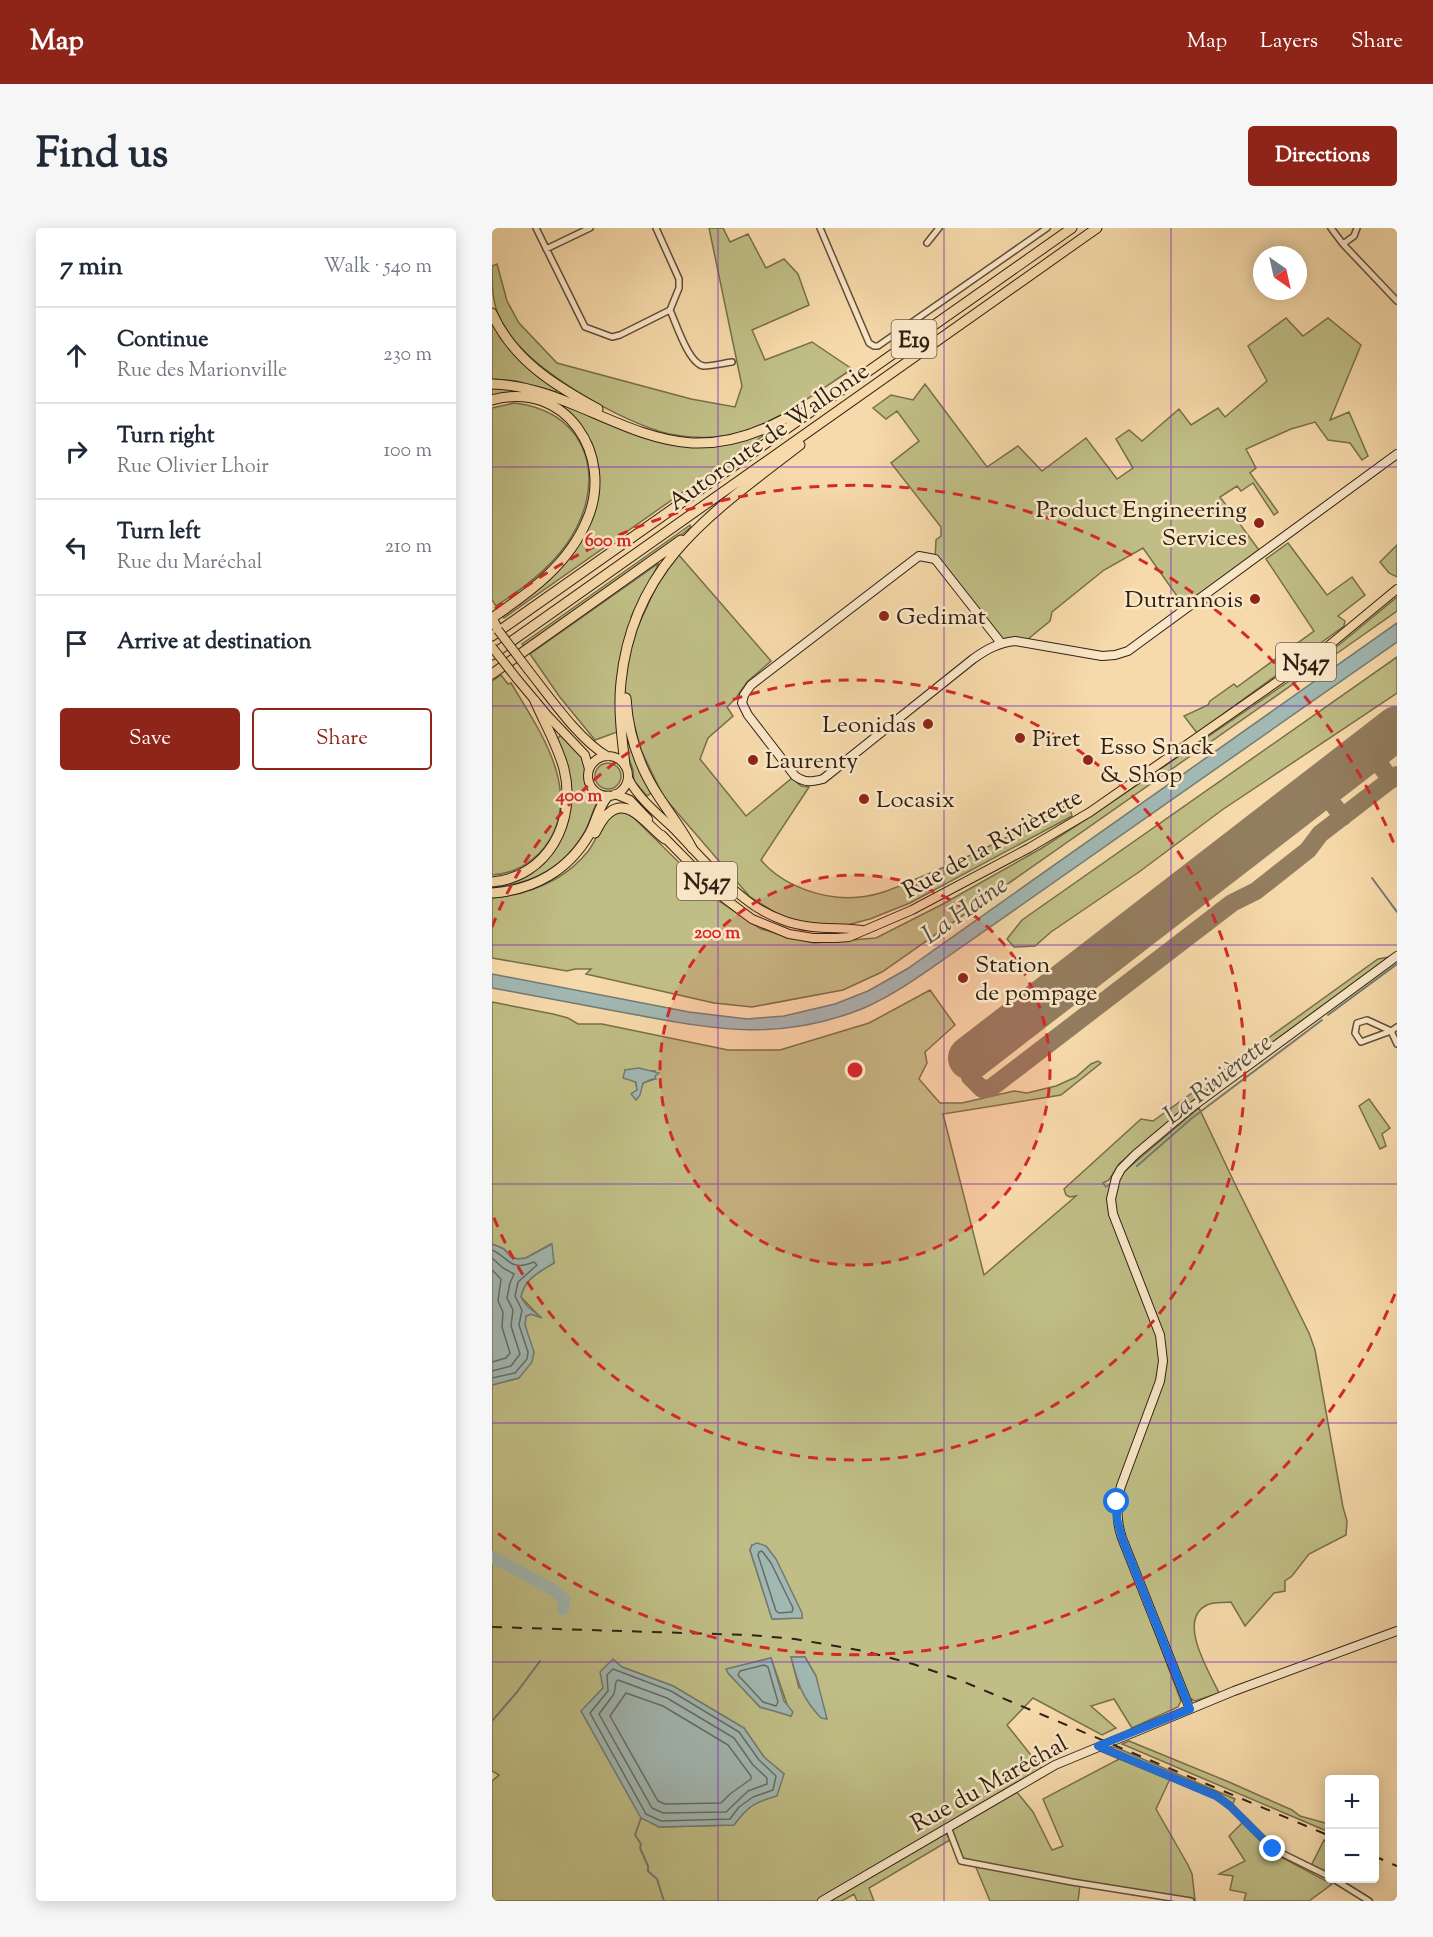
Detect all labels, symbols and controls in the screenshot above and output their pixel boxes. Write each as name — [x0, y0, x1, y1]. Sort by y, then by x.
text: Map — [30, 22, 84, 62]
text: Map — [1187, 27, 1227, 57]
text: Layers — [1260, 27, 1318, 57]
text: Share — [1351, 27, 1403, 57]
text: Find us — [36, 126, 168, 186]
button: Directions — [1248, 126, 1397, 186]
north arrow — [1253, 246, 1307, 300]
text: 7 min — [60, 249, 123, 286]
text: Walk · 540 m — [323, 253, 432, 282]
road number: E19 — [892, 320, 936, 358]
text: Continue — [117, 325, 208, 357]
icon: ahead — [60, 339, 93, 372]
text: 230 m — [383, 341, 432, 370]
street label: Autoroute de Wallonie — [662, 355, 877, 520]
text: Rue des Marionville — [117, 357, 287, 386]
text: Turn right — [117, 421, 214, 453]
icon: right — [60, 435, 93, 468]
text: 100 m — [383, 437, 432, 466]
text: Rue Olivier Lhoir — [117, 453, 269, 482]
place label: Product Engineering Services — [1036, 494, 1247, 556]
marker: Product Engineering Services — [1252, 516, 1266, 530]
text: Turn left — [117, 517, 200, 549]
text: 600 m — [585, 529, 631, 555]
icon: left — [60, 531, 93, 564]
text: 210 m — [385, 533, 432, 562]
text: Rue du Maréchal — [117, 549, 262, 578]
place label: Dutrannois — [1124, 584, 1243, 618]
marker: Dutrannois — [1248, 592, 1262, 606]
place label: Gedimat — [896, 601, 986, 635]
marker: Gedimat — [877, 609, 891, 623]
icon: arrive — [60, 627, 93, 660]
text: Arrive at destination — [117, 627, 312, 659]
road number: N547 — [1276, 643, 1336, 681]
button: Save — [60, 708, 240, 770]
button: Share — [252, 708, 432, 770]
place label: Leonidas — [822, 709, 916, 743]
marker: Leonidas — [921, 717, 935, 731]
place label: Piret — [1032, 723, 1080, 757]
marker: Piret — [1013, 731, 1027, 745]
place label: Esso Snack & Shop — [1100, 731, 1215, 793]
place label: Laurenty — [765, 745, 858, 779]
marker: Laurenty — [746, 753, 760, 767]
marker: Esso Snack & Shop — [1081, 753, 1095, 767]
street label: Rue de la Rivièrette — [897, 781, 1089, 908]
text: 400 m — [555, 784, 602, 810]
place label: Locasix — [876, 784, 955, 818]
marker: Locasix — [857, 792, 871, 806]
road number: N547 — [677, 862, 737, 900]
water label: La Haine — [915, 868, 1016, 954]
text: 200 m — [694, 921, 740, 947]
place label: Station de pompage — [975, 949, 1098, 1011]
marker: Station de pompage — [956, 971, 970, 985]
water label: La Rivièrette — [1156, 1026, 1281, 1134]
centre of rings — [845, 1060, 865, 1080]
route start — [1103, 1488, 1129, 1514]
street label: Rue du Maréchal — [905, 1727, 1075, 1842]
map controls — [1325, 1775, 1379, 1883]
button: + — [1325, 1775, 1379, 1829]
button: − — [1325, 1829, 1379, 1883]
route end — [1259, 1835, 1285, 1861]

